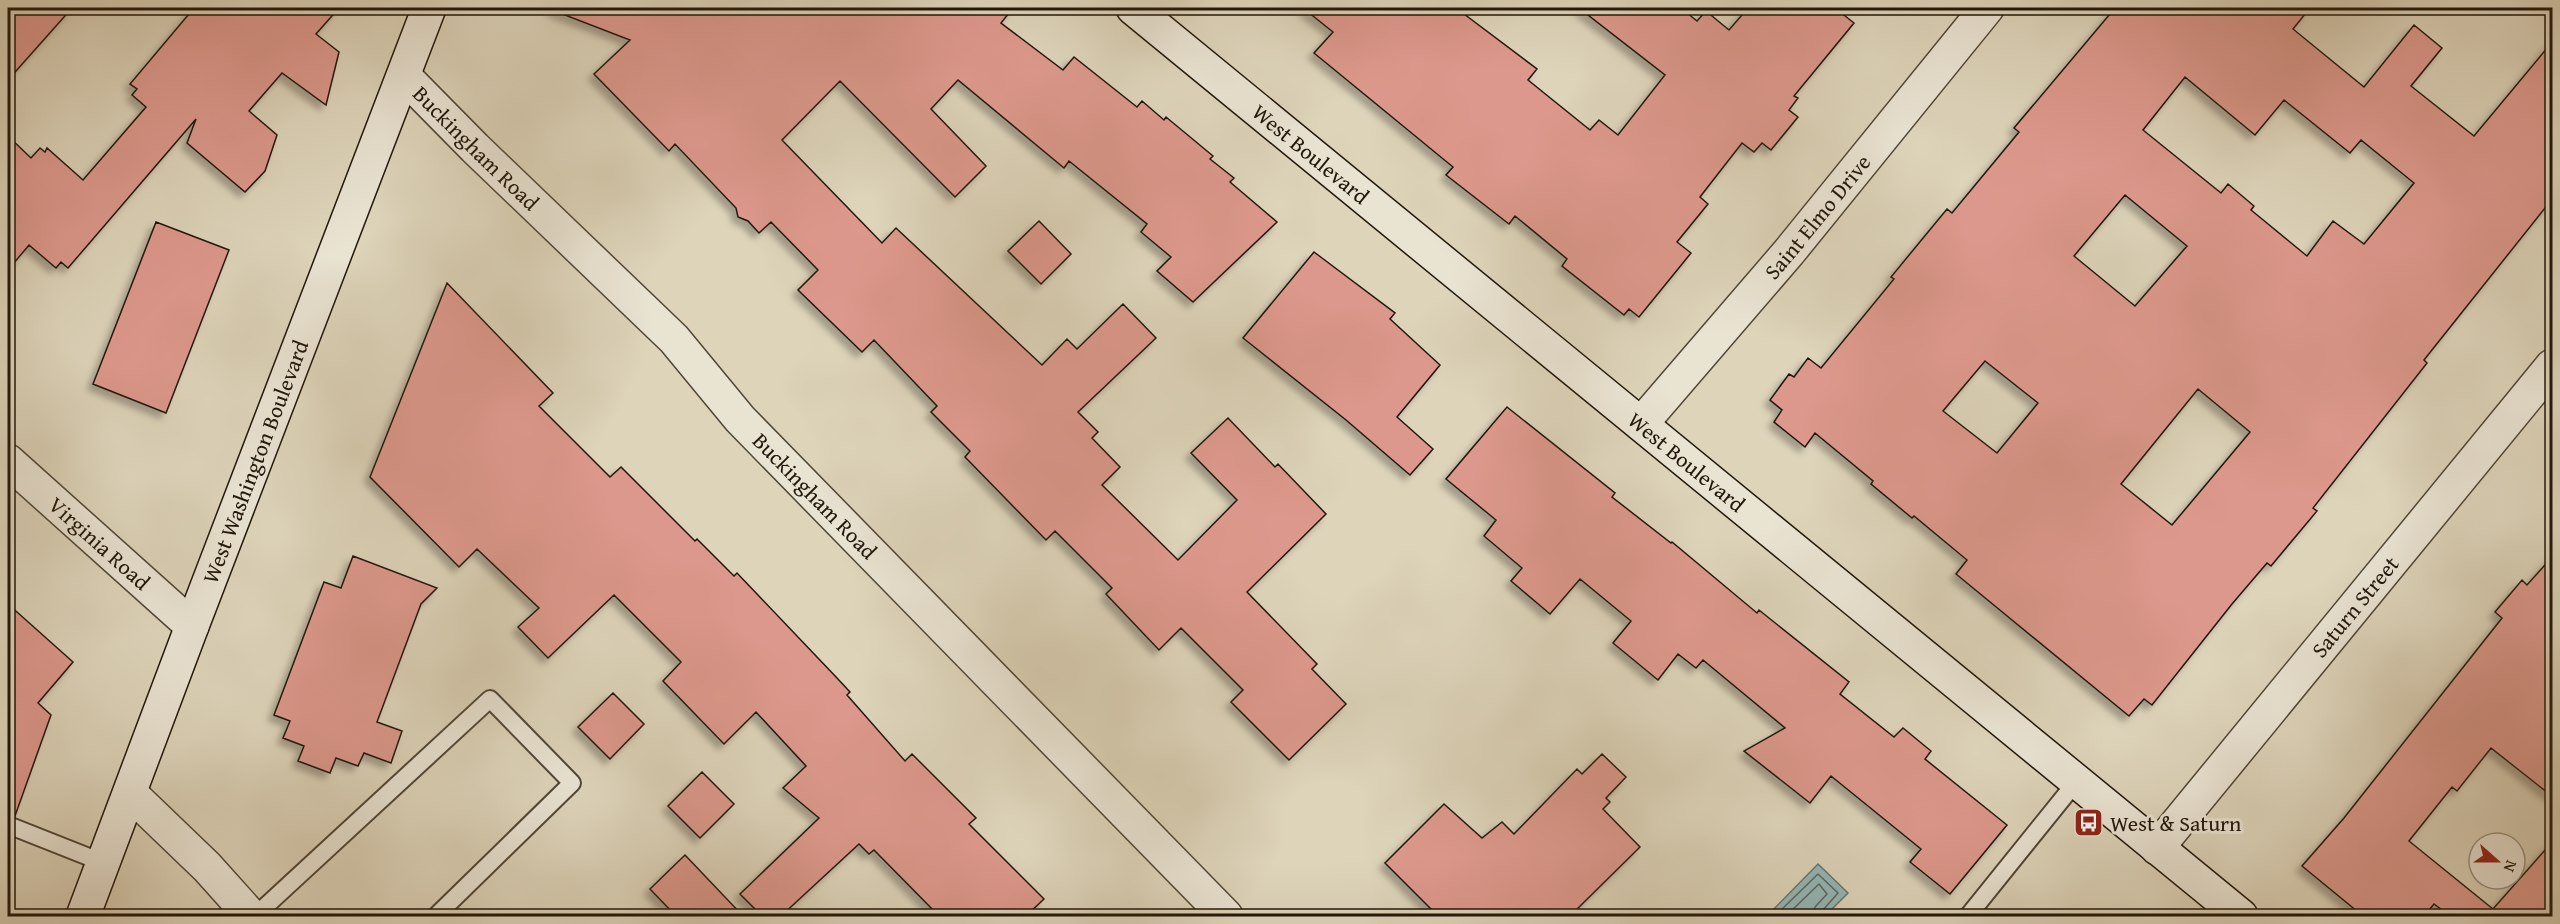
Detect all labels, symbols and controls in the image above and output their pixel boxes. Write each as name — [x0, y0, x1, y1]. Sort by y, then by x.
street label: Buckingham Road — [406, 78, 547, 218]
street label: West Boulevard — [1245, 96, 1377, 212]
street label: Saint Elmo Drive — [1756, 147, 1878, 286]
street label: West Washington Boulevard — [194, 335, 316, 588]
street label: West Boulevard — [1621, 404, 1753, 520]
street label: Buckingham Road — [746, 425, 885, 567]
street label: Virginia Road — [42, 489, 158, 597]
street label: Saturn Street — [2303, 549, 2406, 664]
bus stop icon: West & Saturn — [2073, 807, 2105, 839]
place label: West & Saturn — [2110, 807, 2242, 839]
north arrow — [2467, 831, 2527, 891]
text: N — [2498, 857, 2524, 876]

